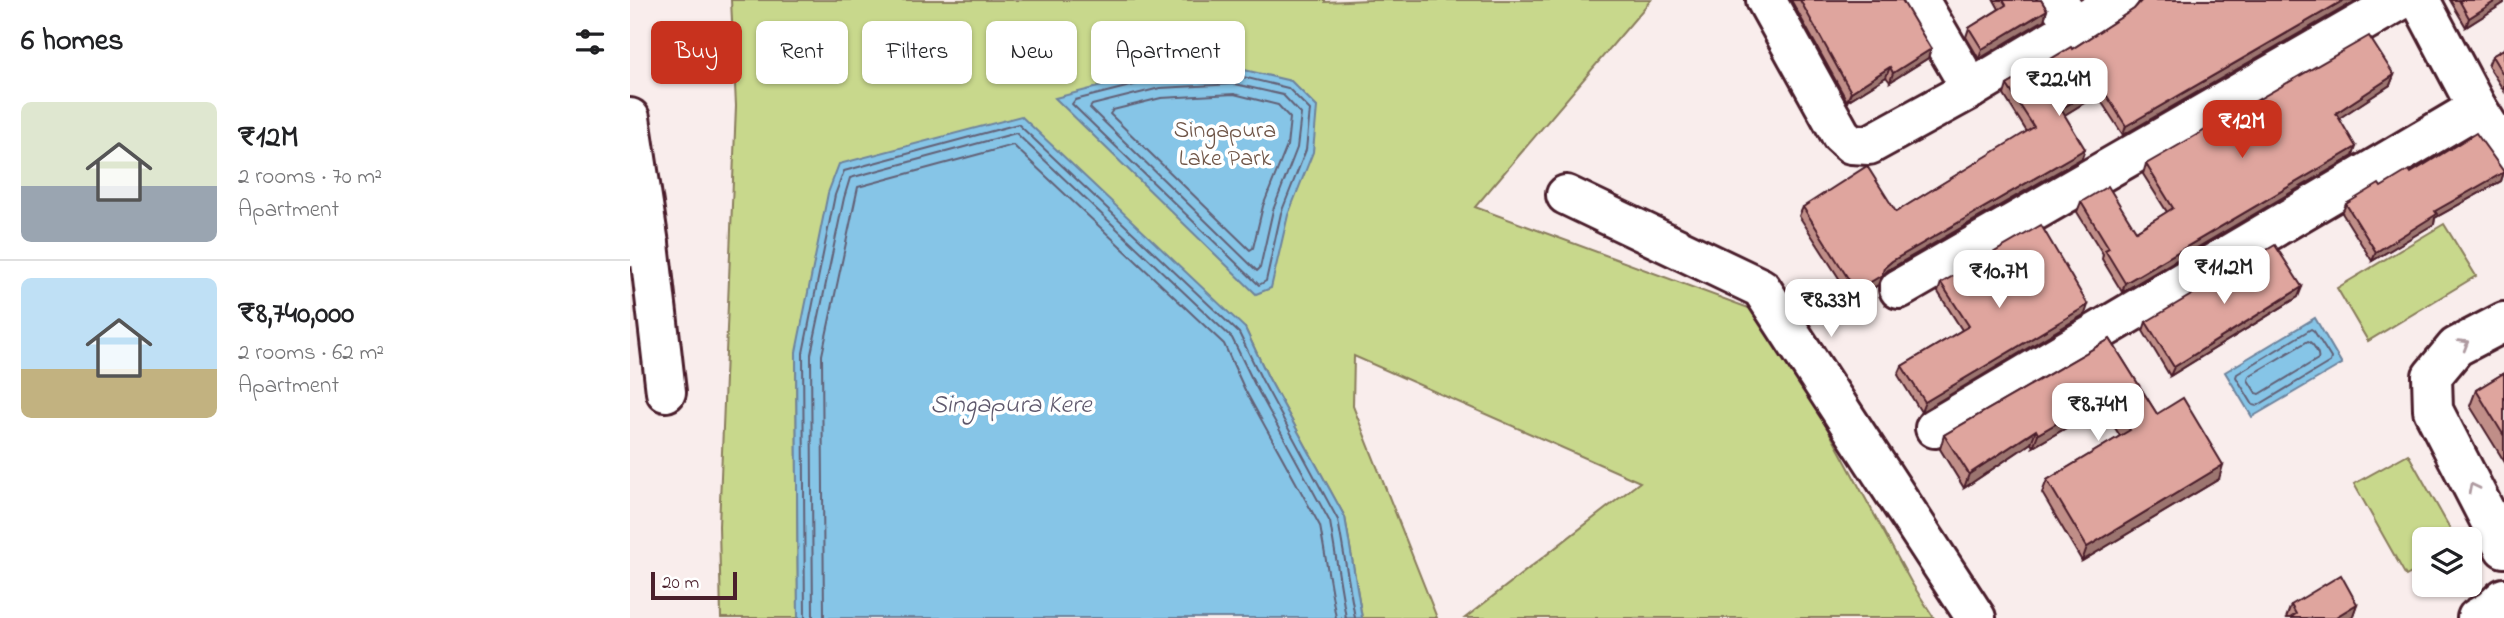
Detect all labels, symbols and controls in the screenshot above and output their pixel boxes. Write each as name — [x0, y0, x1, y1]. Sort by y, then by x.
text: 6 homes — [21, 20, 124, 64]
chip: Buy — [651, 21, 742, 84]
chip: Rent — [756, 21, 848, 84]
chip: Filters — [862, 21, 972, 84]
chip: New — [986, 21, 1077, 84]
chip: Apartment — [1091, 21, 1245, 84]
icon: filters — [571, 23, 609, 61]
pin: ₹22.4M — [2002, 58, 2116, 118]
text: ₹22.4M — [2027, 64, 2091, 97]
pin: ₹12M — [2201, 100, 2283, 160]
text: ₹12M — [2219, 106, 2265, 139]
park label: Singapura Lake Park — [1174, 114, 1276, 177]
text: ₹12M — [238, 117, 299, 161]
icon: home — [77, 130, 161, 214]
text: 2 rooms · 70 m² — [238, 161, 382, 194]
text: Apartment — [238, 194, 339, 227]
pin: ₹11.2M — [2167, 246, 2281, 306]
pin: ₹10.7M — [1942, 250, 2056, 310]
text: ₹11.2M — [2195, 252, 2253, 285]
text: ₹10.7M — [1969, 256, 2029, 289]
pin: ₹8.33M — [1774, 280, 1888, 339]
text: ₹8.33M — [1801, 285, 1861, 318]
text: ₹8,740,000 — [238, 293, 354, 337]
icon: home — [77, 306, 161, 390]
text: 2 rooms · 62 m² — [238, 337, 384, 370]
one-way arrow — [2456, 339, 2469, 352]
text: Apartment — [238, 370, 339, 403]
pin: ₹8.74M — [2041, 384, 2155, 443]
water label: Singapura Kere — [930, 387, 1093, 425]
text: ₹8.74M — [2068, 389, 2128, 422]
one-way arrow — [2467, 482, 2481, 495]
map controls — [2412, 527, 2482, 597]
button: layers — [2412, 527, 2482, 597]
scale bar — [651, 569, 737, 601]
text: 20 m — [662, 570, 699, 597]

